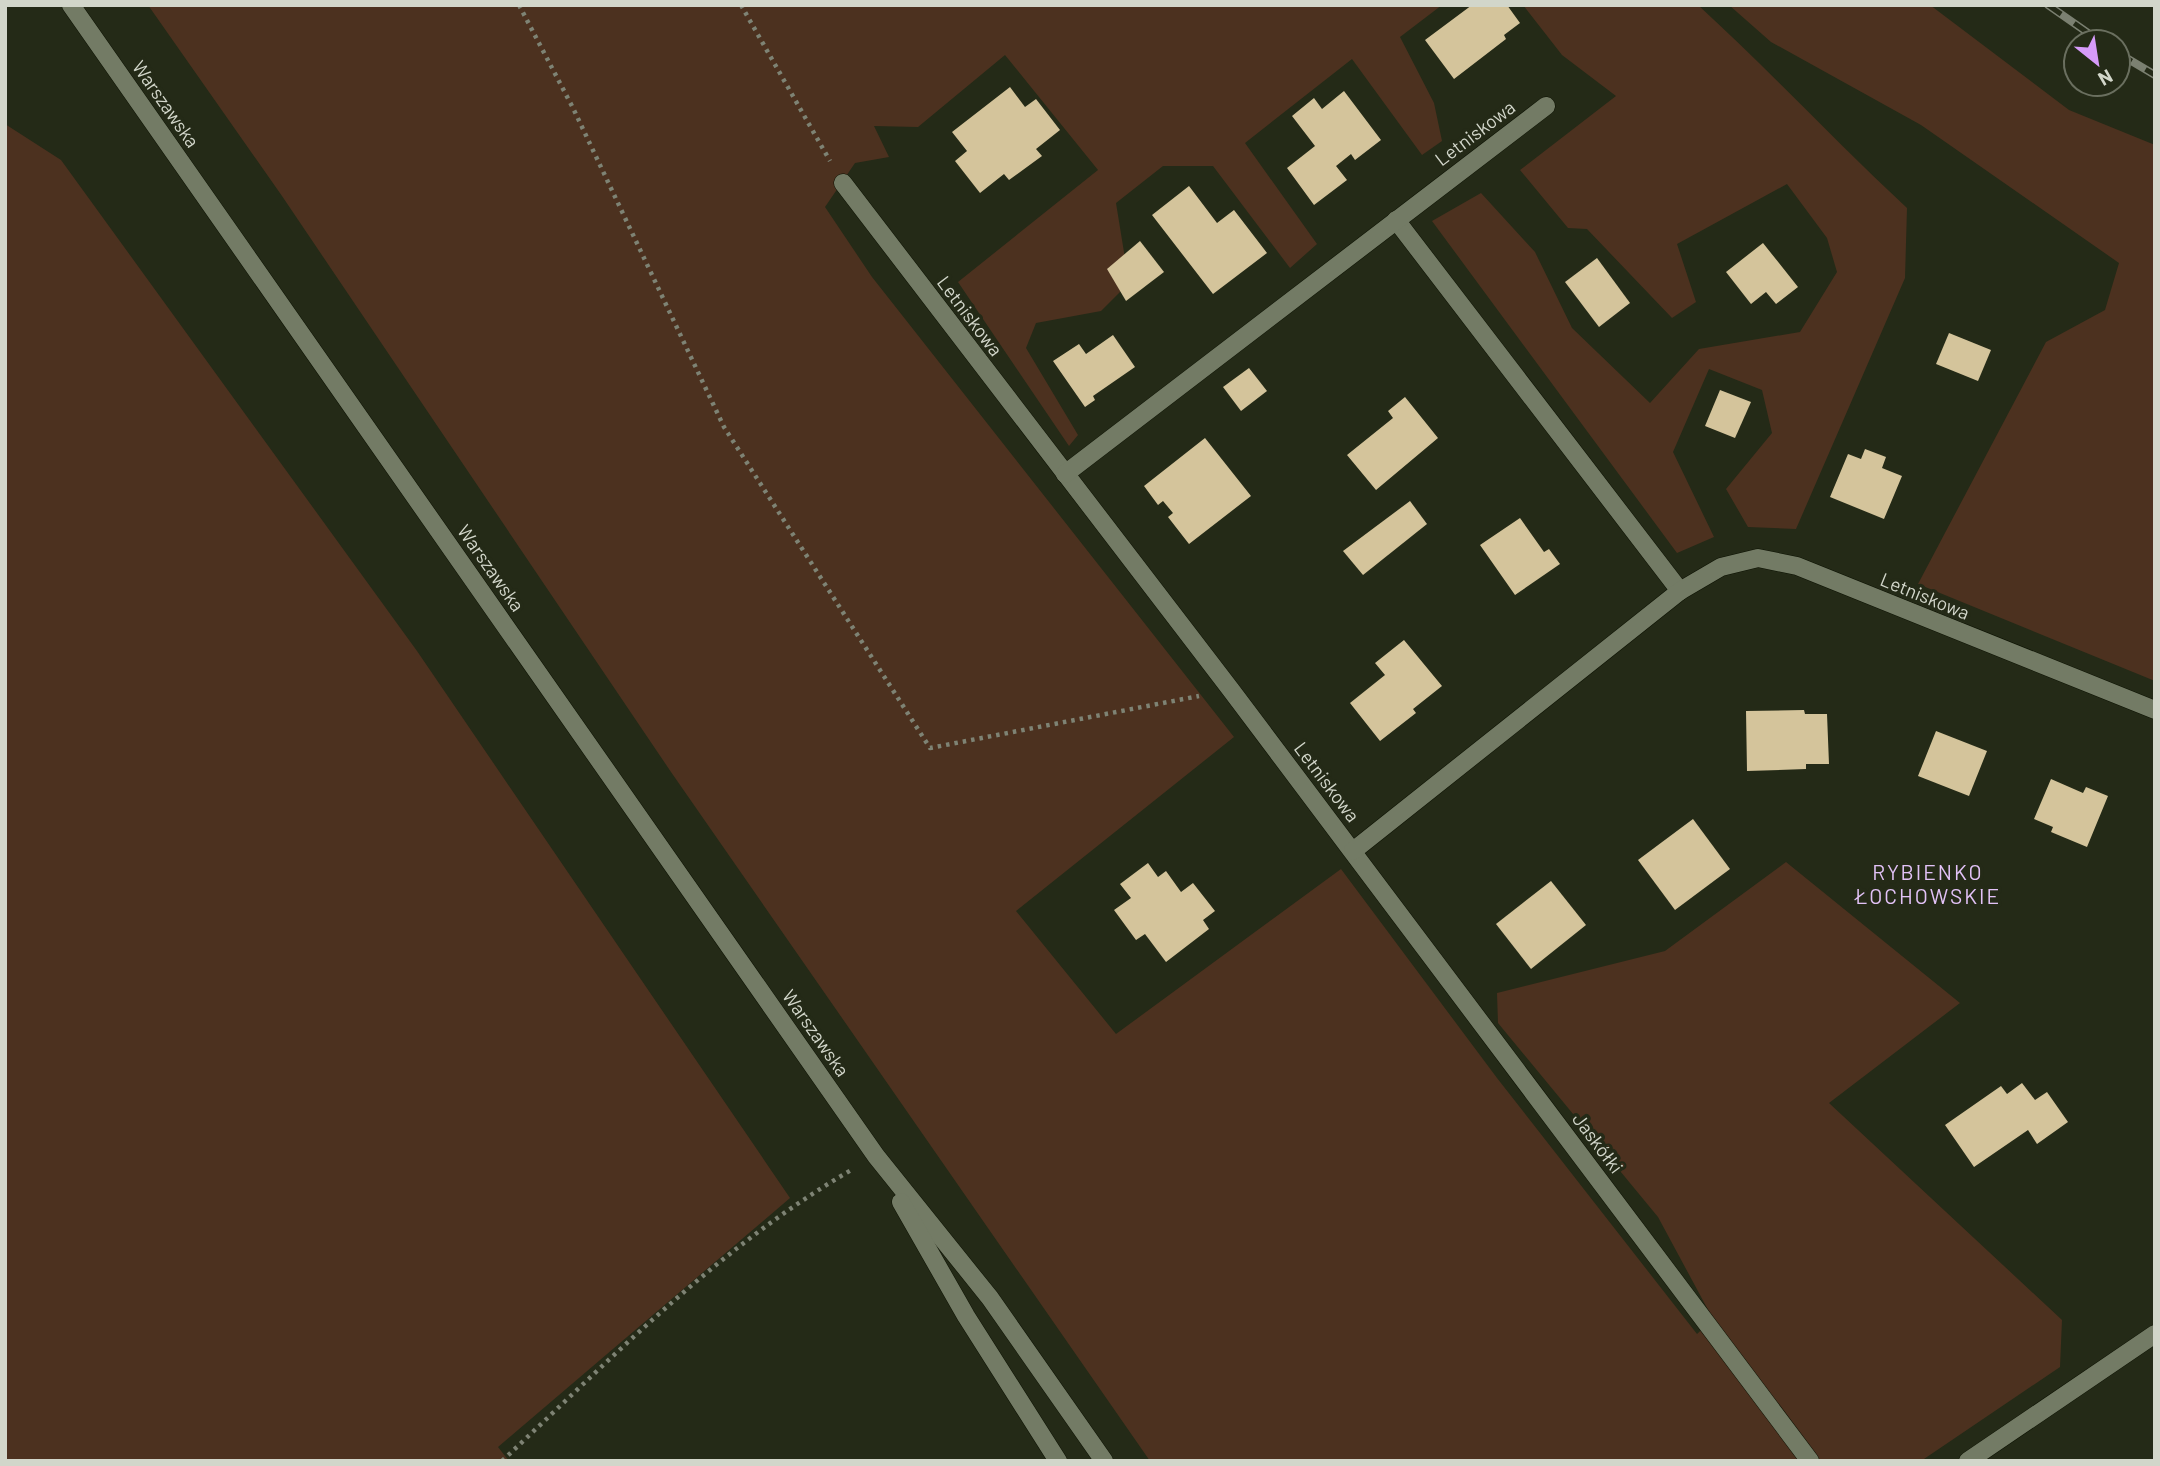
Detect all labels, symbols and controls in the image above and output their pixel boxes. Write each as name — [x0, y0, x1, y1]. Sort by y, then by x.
north arrow — [2062, 28, 2132, 98]
street label: Warszawska — [128, 56, 205, 152]
text: N — [2095, 65, 2117, 91]
street label: Letniskowa — [1430, 95, 1519, 170]
street label: Letniskowa — [933, 271, 1008, 360]
street label: Warszawska — [453, 520, 530, 616]
street label: Letniskowa — [1877, 567, 1973, 624]
street label: Letniskowa — [1290, 737, 1365, 826]
district label: RYBIENKO ŁOCHOWSKIE — [1854, 859, 2001, 908]
street label: Warszawska — [778, 985, 855, 1081]
street label: Jaskółki — [1568, 1108, 1629, 1178]

